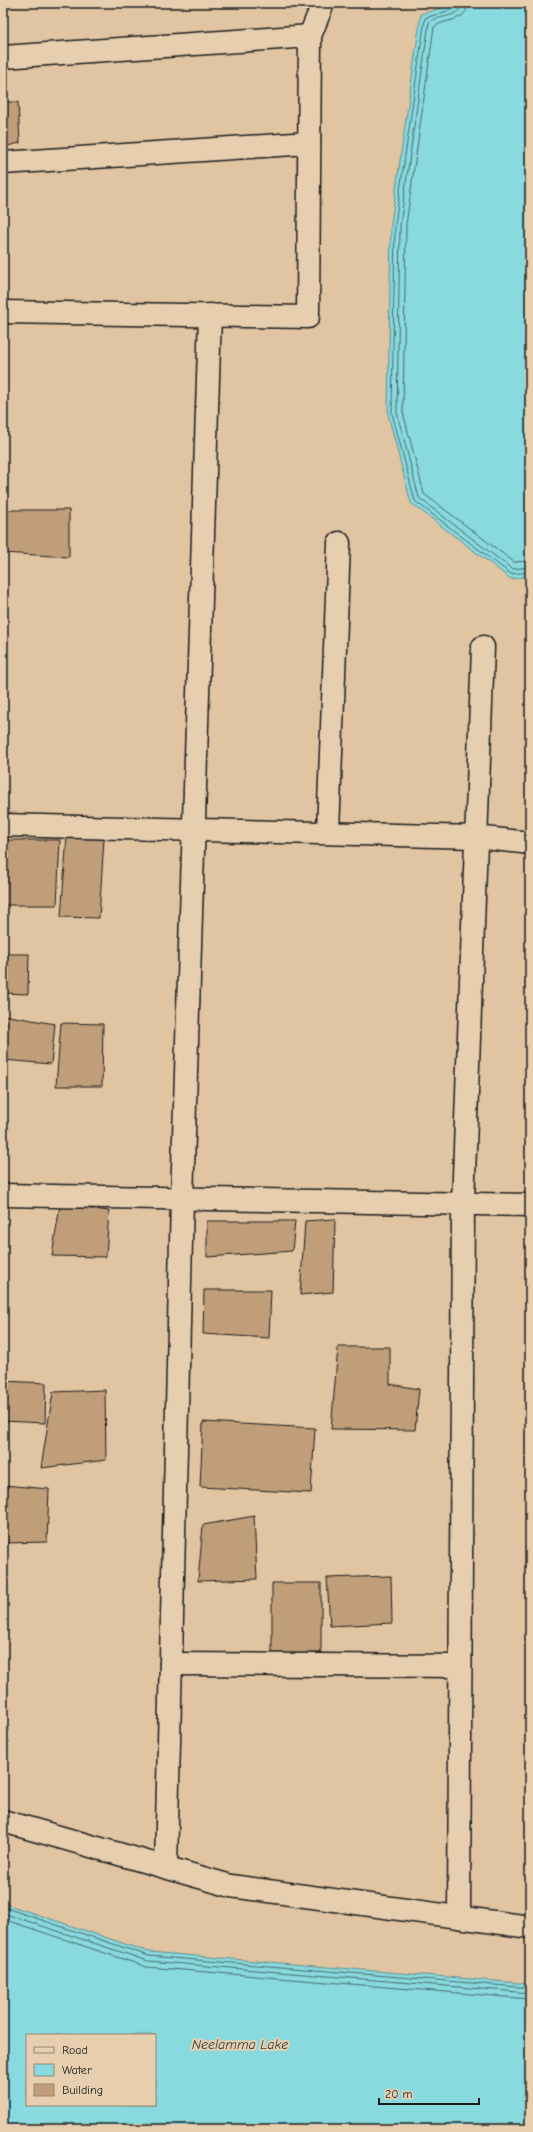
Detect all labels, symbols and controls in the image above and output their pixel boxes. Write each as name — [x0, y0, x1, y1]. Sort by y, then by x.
legend — [26, 2034, 156, 2106]
water label: Neelamma Lake — [192, 2036, 288, 2053]
text: Road — [62, 2043, 88, 2057]
text: Water — [62, 2063, 92, 2077]
scale bar — [379, 2080, 479, 2106]
text: Building — [62, 2083, 103, 2097]
text: 20 m — [385, 2087, 413, 2101]

